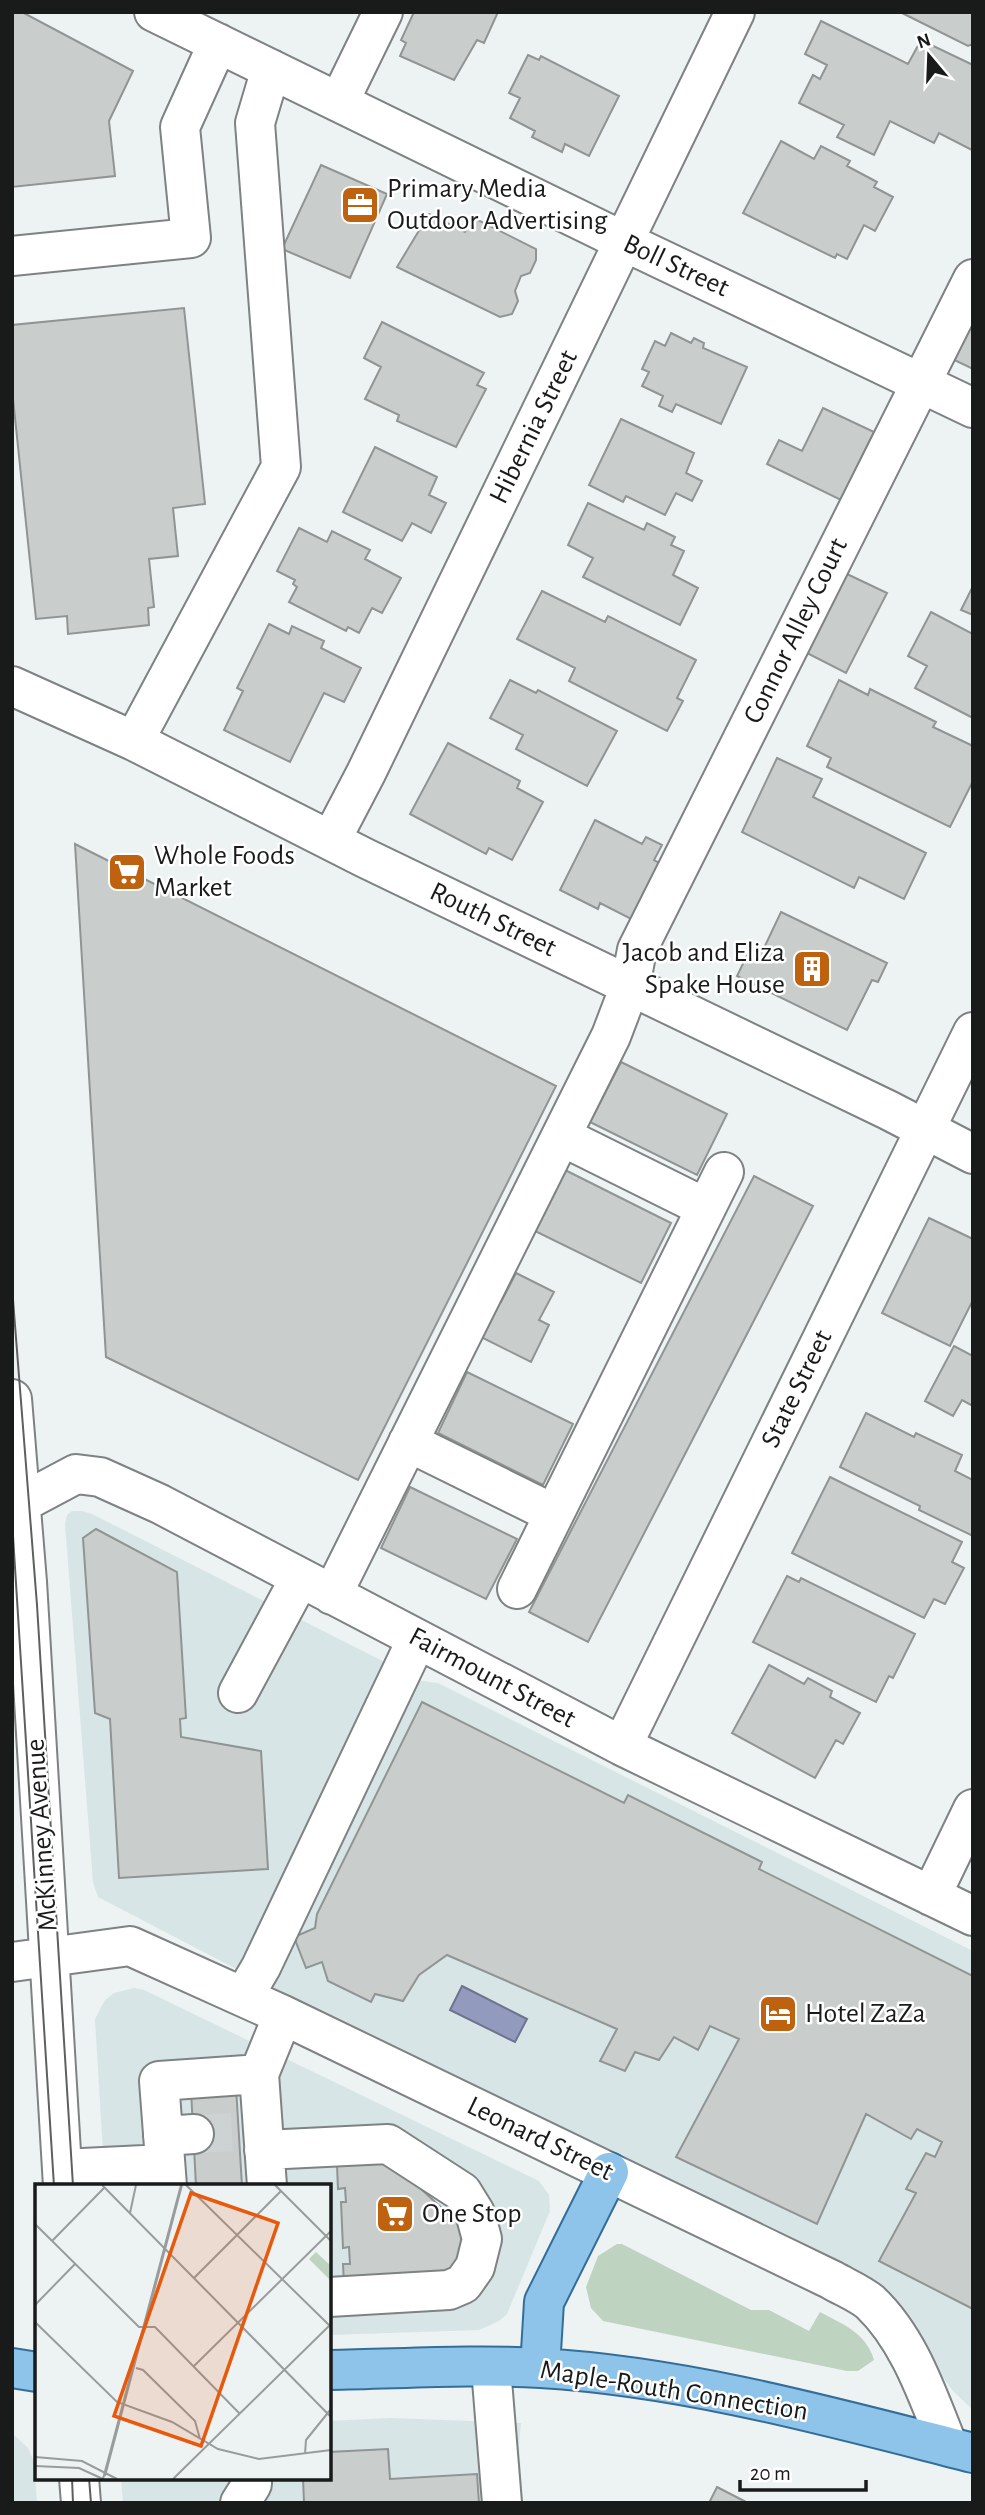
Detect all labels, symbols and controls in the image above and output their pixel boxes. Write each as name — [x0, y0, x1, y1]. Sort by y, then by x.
north arrow — [894, 21, 964, 91]
text: N — [915, 30, 933, 52]
place label: Primary Media Outdoor Advertising — [387, 175, 608, 235]
office icon: Primary Media Outdoor Advertising — [339, 184, 381, 226]
street label: Boll Street — [619, 229, 733, 303]
street label: Hibernia Street — [485, 346, 583, 508]
street label: Connor Alley Court — [739, 534, 853, 728]
place label: Whole Foods Market — [154, 842, 295, 902]
supermarket icon: Whole Foods Market — [106, 851, 148, 893]
street label: Routh Street — [425, 877, 561, 963]
place label: Jacob and Eliza Spake House — [623, 939, 785, 999]
building icon: Jacob and Eliza Spake House — [791, 948, 833, 990]
street label: State Street — [757, 1326, 837, 1452]
street label: Fairmount Street — [404, 1622, 580, 1734]
street label: McKinney Avenue — [21, 1738, 63, 1932]
hotel icon: Hotel ZaZa — [757, 1993, 799, 2035]
place label: Hotel ZaZa — [805, 2000, 926, 2028]
street label: Leonard Street — [462, 2092, 618, 2186]
inset map — [35, 2184, 331, 2480]
supermarket icon: One Stop — [374, 2193, 416, 2235]
place label: One Stop — [422, 2200, 522, 2228]
street label: Maple-Routh Connection — [538, 2356, 810, 2426]
scale bar — [740, 2448, 866, 2492]
text: 20 m — [750, 2463, 791, 2484]

